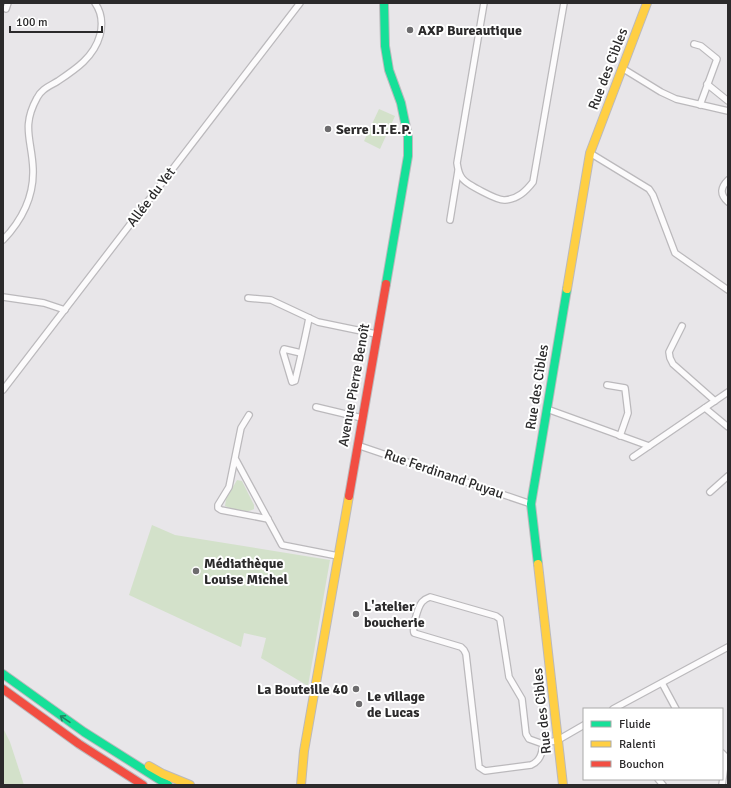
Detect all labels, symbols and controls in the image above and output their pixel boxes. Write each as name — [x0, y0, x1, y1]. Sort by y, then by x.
scale bar — [10, 8, 102, 34]
text: 100 m — [16, 15, 48, 30]
place label: AXP Bureautique — [418, 22, 522, 39]
marker: AXP Bureautique — [405, 25, 415, 35]
street label: Rue des Cibles — [585, 26, 631, 112]
place label: Serre I.T.E.P. — [336, 121, 411, 138]
marker: Serre I.T.E.P. — [323, 124, 333, 134]
street label: Allée du Yet — [123, 164, 179, 230]
street label: Avenue Pierre Benoît — [335, 322, 373, 448]
street label: Rue des Cibles — [522, 343, 552, 431]
street label: Rue Ferdinand Puyau — [382, 446, 506, 502]
place label: Médiathèque Louise Michel — [204, 555, 289, 588]
marker: Médiathèque Louise Michel — [191, 566, 201, 576]
place label: L'atelier boucherie — [364, 598, 425, 631]
marker: L'atelier boucherie — [351, 609, 361, 619]
street label: Rue des Cibles — [529, 667, 555, 755]
place label: La Bouteille 40 — [257, 681, 348, 698]
marker: La Bouteille 40 — [351, 684, 361, 694]
place label: Le village de Lucas — [367, 688, 425, 721]
marker: Le village de Lucas — [354, 699, 364, 709]
legend — [583, 708, 723, 780]
one-way arrow — [59, 714, 71, 722]
text: Fluide — [619, 717, 651, 732]
text: Ralenti — [619, 737, 656, 752]
text: Bouchon — [619, 757, 664, 772]

